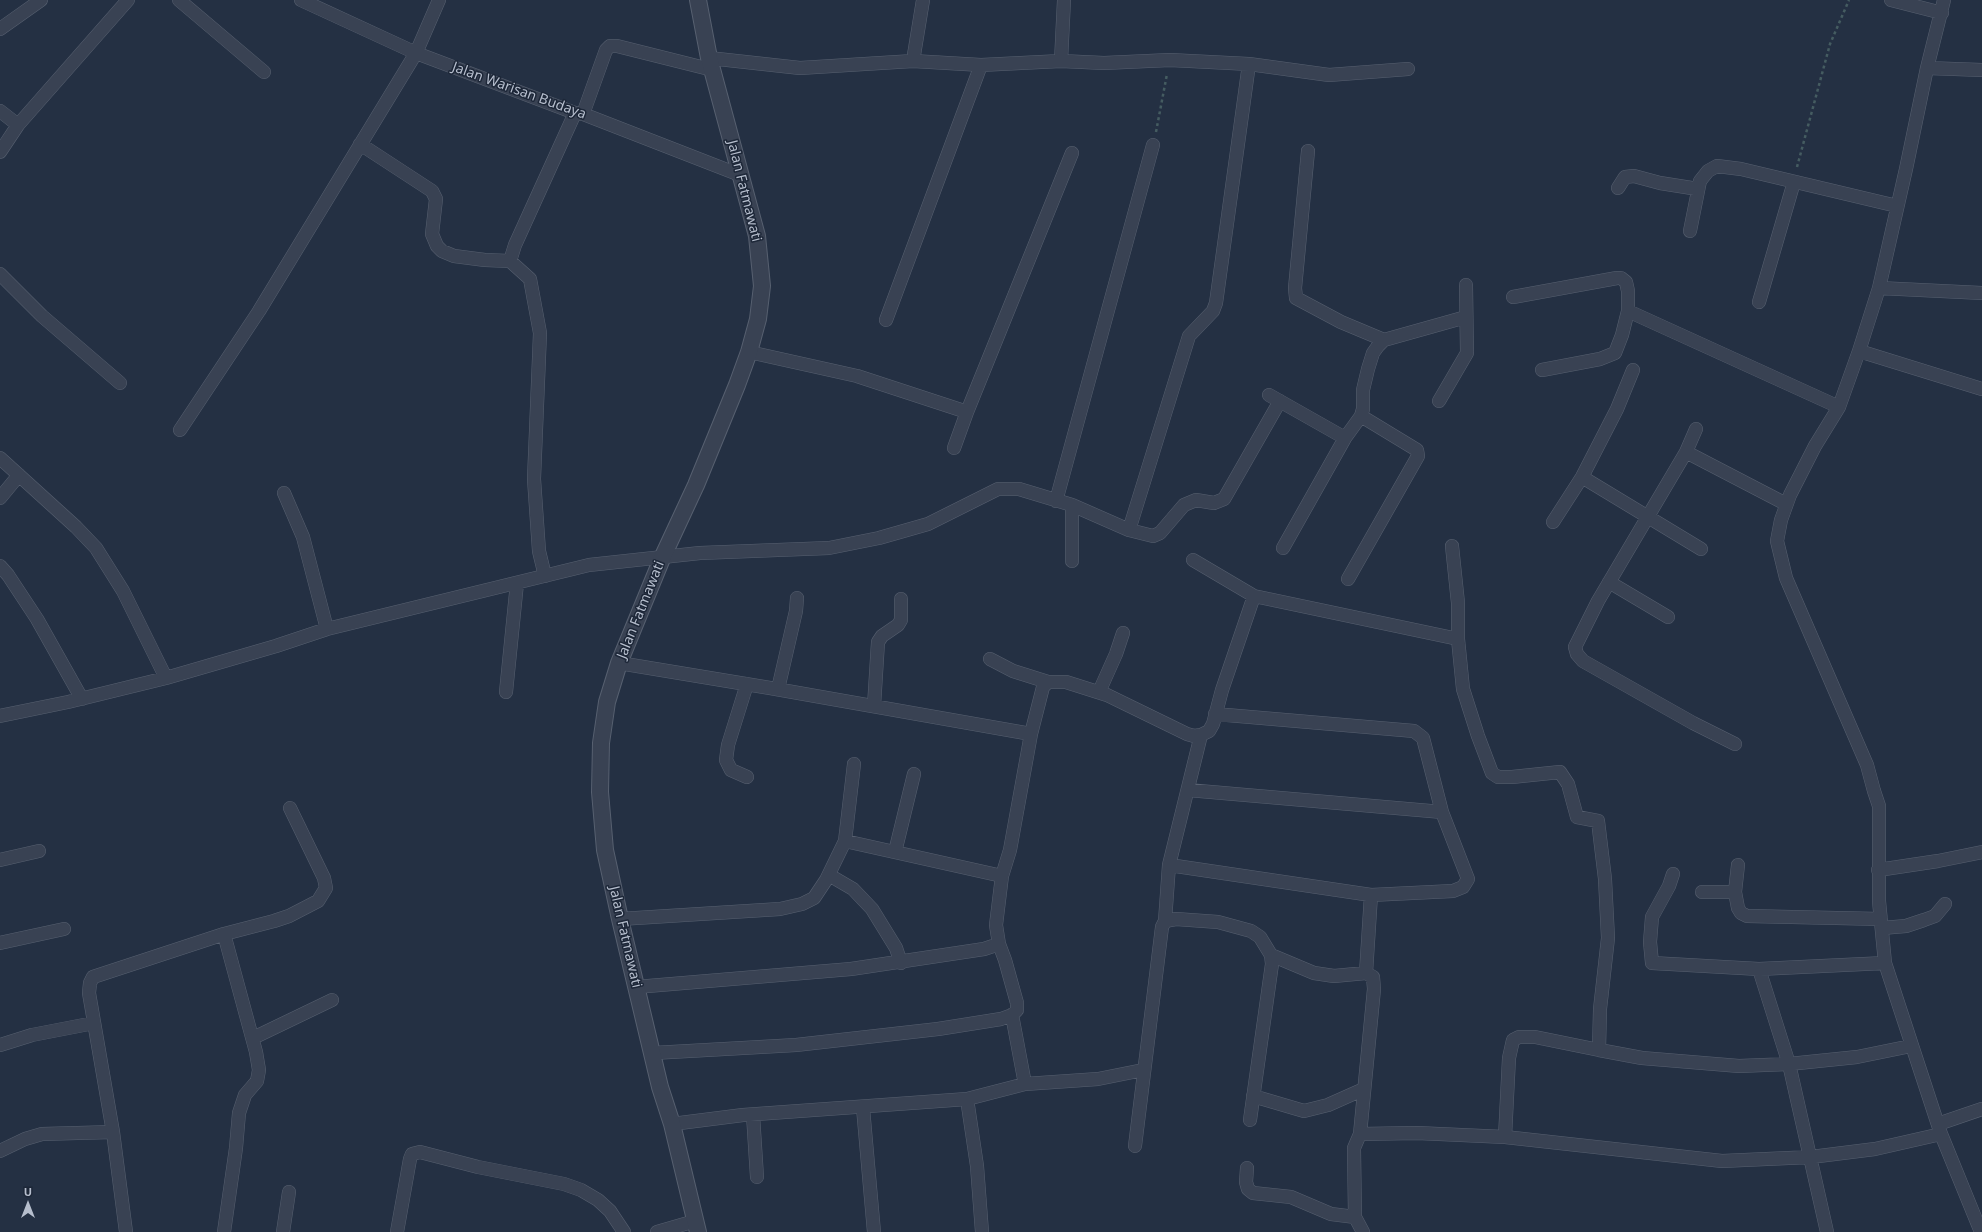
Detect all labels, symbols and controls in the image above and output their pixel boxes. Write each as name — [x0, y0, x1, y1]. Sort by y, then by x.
street label: Jalan Warisan Budaya — [450, 59, 588, 123]
street label: Jalan Fatmawati — [723, 138, 765, 244]
street label: Jalan Fatmawati — [614, 559, 668, 661]
street label: Jalan Fatmawati — [605, 884, 645, 990]
north arrow — [8, 1184, 48, 1224]
text: U — [24, 1184, 32, 1199]

